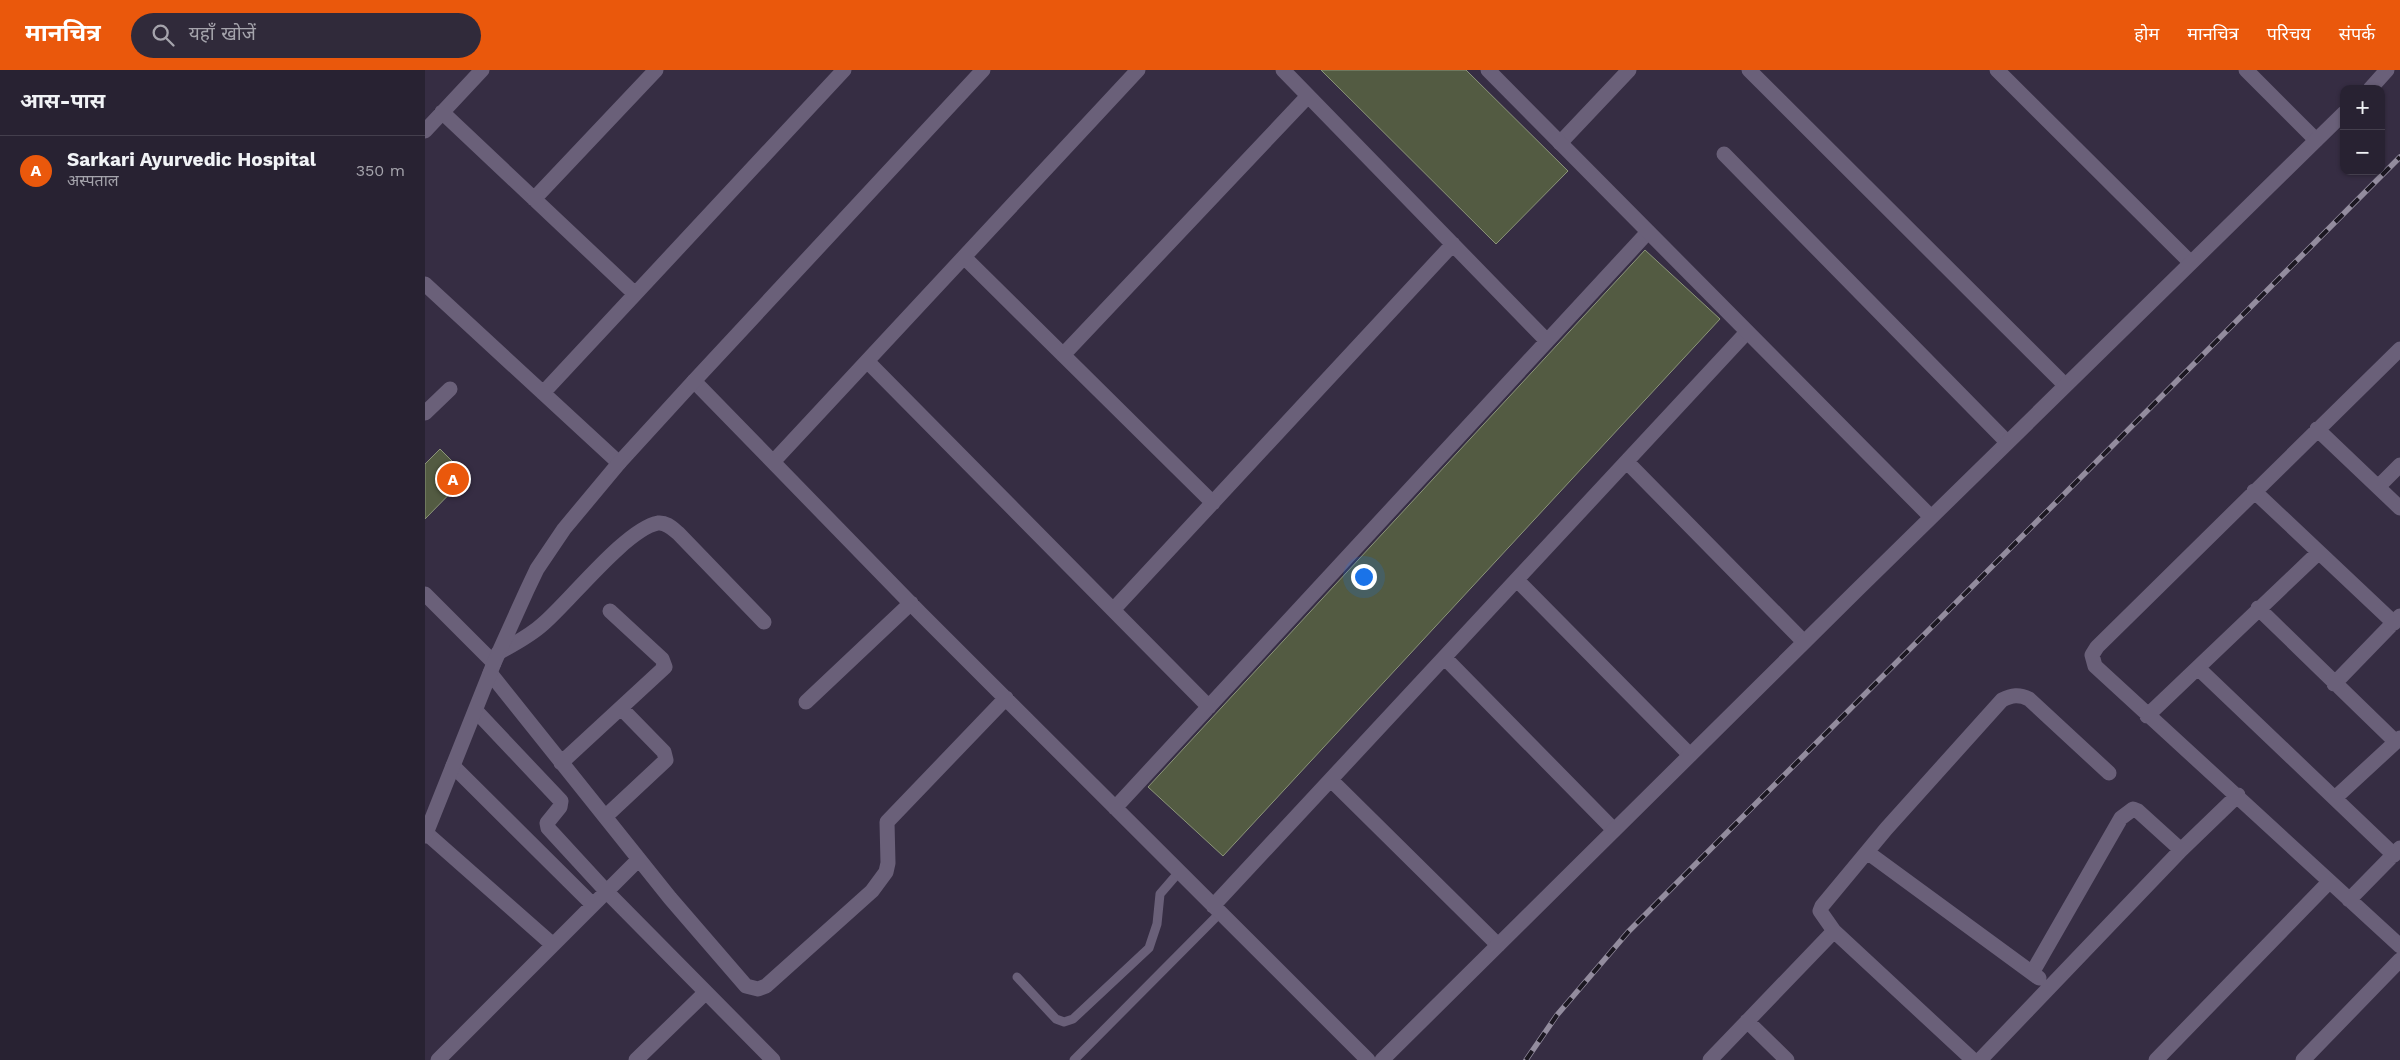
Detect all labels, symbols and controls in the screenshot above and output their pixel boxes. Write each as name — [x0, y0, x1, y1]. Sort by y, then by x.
search box — [131, 13, 481, 58]
text: मानचित्र — [25, 19, 101, 47]
icon: search — [149, 21, 177, 49]
text: यहाँ खोजें — [189, 22, 256, 45]
text: होम — [2134, 23, 2159, 44]
text: मानचित्र — [2187, 23, 2239, 44]
text: परिचय — [2267, 23, 2311, 44]
text: संपर्क — [2339, 23, 2375, 44]
map controls — [2340, 85, 2385, 175]
button: + — [2340, 85, 2385, 130]
text: आस-पास — [20, 88, 105, 113]
button: − — [2340, 130, 2385, 175]
text: Sarkari Ayurvedic Hospital — [67, 148, 316, 171]
text: A — [31, 161, 41, 180]
text: 350 m — [356, 161, 405, 180]
text: अस्पताल — [67, 171, 119, 190]
pin: A — [437, 460, 469, 498]
your location — [1351, 564, 1377, 590]

